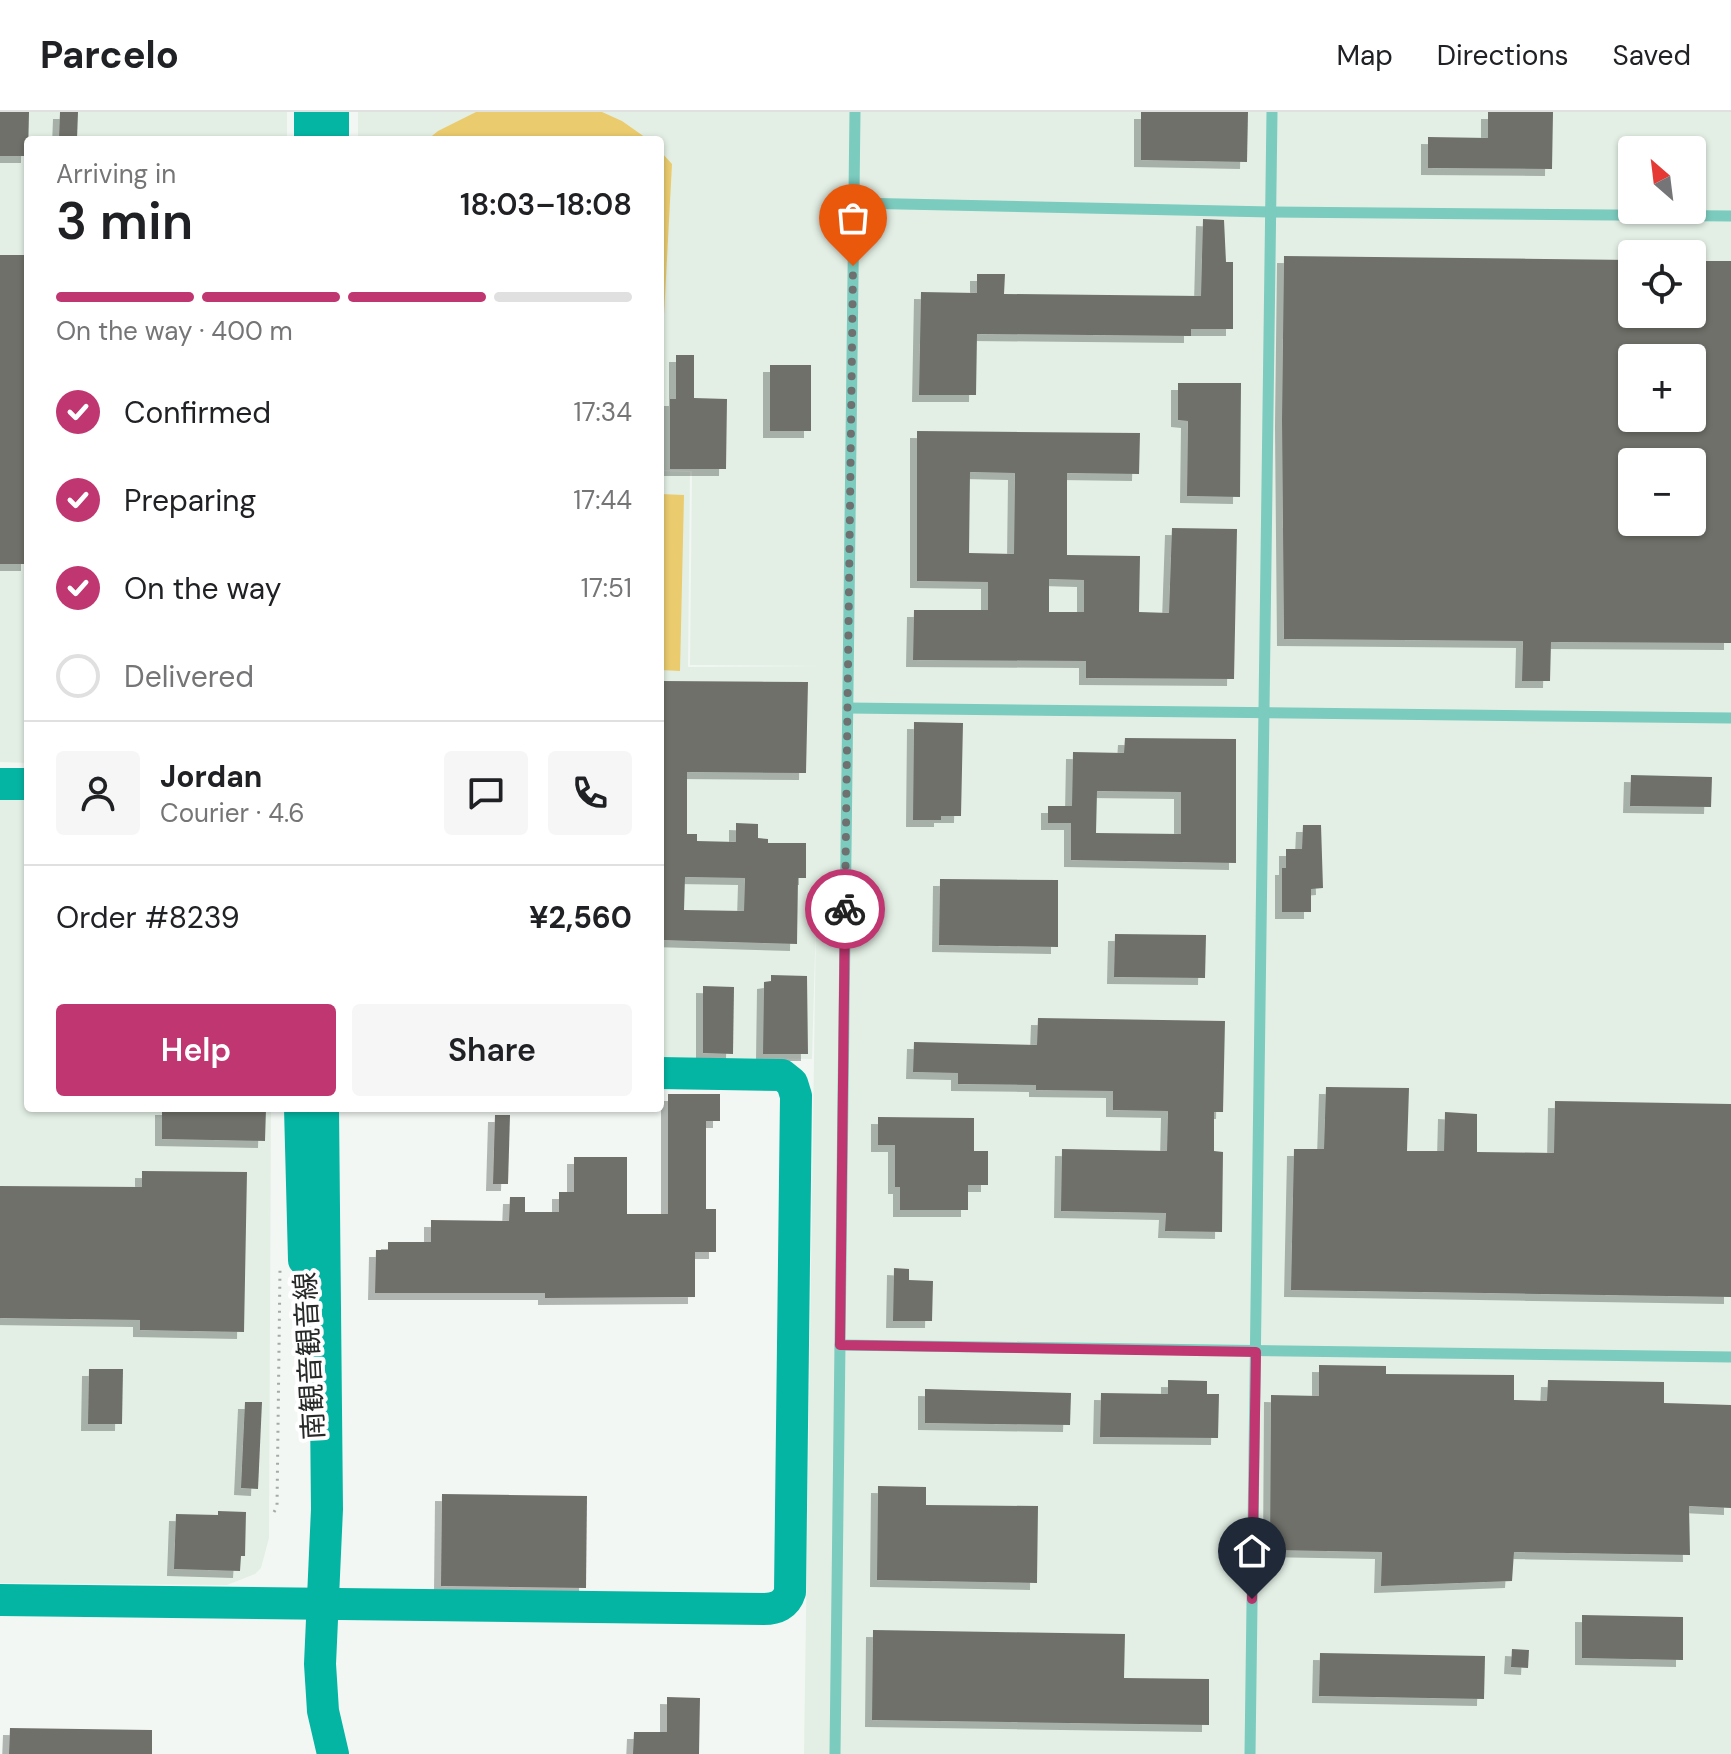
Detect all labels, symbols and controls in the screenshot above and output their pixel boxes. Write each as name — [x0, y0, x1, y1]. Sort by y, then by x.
text: Parcelo — [40, 30, 179, 80]
text: Map — [1336, 37, 1393, 74]
text: Directions — [1437, 37, 1569, 74]
text: Saved — [1613, 37, 1691, 74]
north arrow — [1618, 136, 1706, 224]
map controls — [1618, 136, 1706, 536]
text: Arriving in — [56, 157, 176, 191]
pin — [819, 184, 887, 266]
text: 18:03–18:08 — [460, 185, 632, 224]
text: 3 min — [56, 187, 193, 255]
icon: bag — [831, 196, 875, 240]
button: locate — [1618, 240, 1706, 328]
text: On the way · 400 m — [56, 314, 293, 348]
button: + — [1618, 344, 1706, 432]
icon: check — [56, 390, 100, 434]
text: Confirmed — [124, 393, 271, 432]
text: 17:34 — [574, 395, 632, 429]
button: − — [1618, 448, 1706, 536]
icon: check — [56, 478, 100, 522]
text: Preparing — [124, 481, 256, 520]
text: 17:44 — [573, 483, 632, 517]
icon: check — [56, 566, 100, 610]
text: On the way — [124, 569, 281, 608]
text: 17:51 — [581, 571, 632, 605]
text: Delivered — [124, 657, 254, 696]
button: person — [56, 751, 140, 835]
button: chat — [444, 751, 528, 835]
button: phone — [548, 751, 632, 835]
text: Jordan — [160, 757, 262, 796]
text: Courier · 4.6 — [160, 796, 305, 830]
courier — [805, 869, 885, 949]
icon: bike — [823, 887, 867, 931]
text: Order #8239 — [56, 898, 240, 937]
text: ¥2,560 — [529, 898, 632, 937]
button: Help — [56, 1004, 336, 1096]
button: Share — [352, 1004, 632, 1096]
street label: 南観音観音線 — [287, 1271, 332, 1441]
pin — [1218, 1517, 1286, 1599]
icon: home — [1230, 1529, 1274, 1573]

